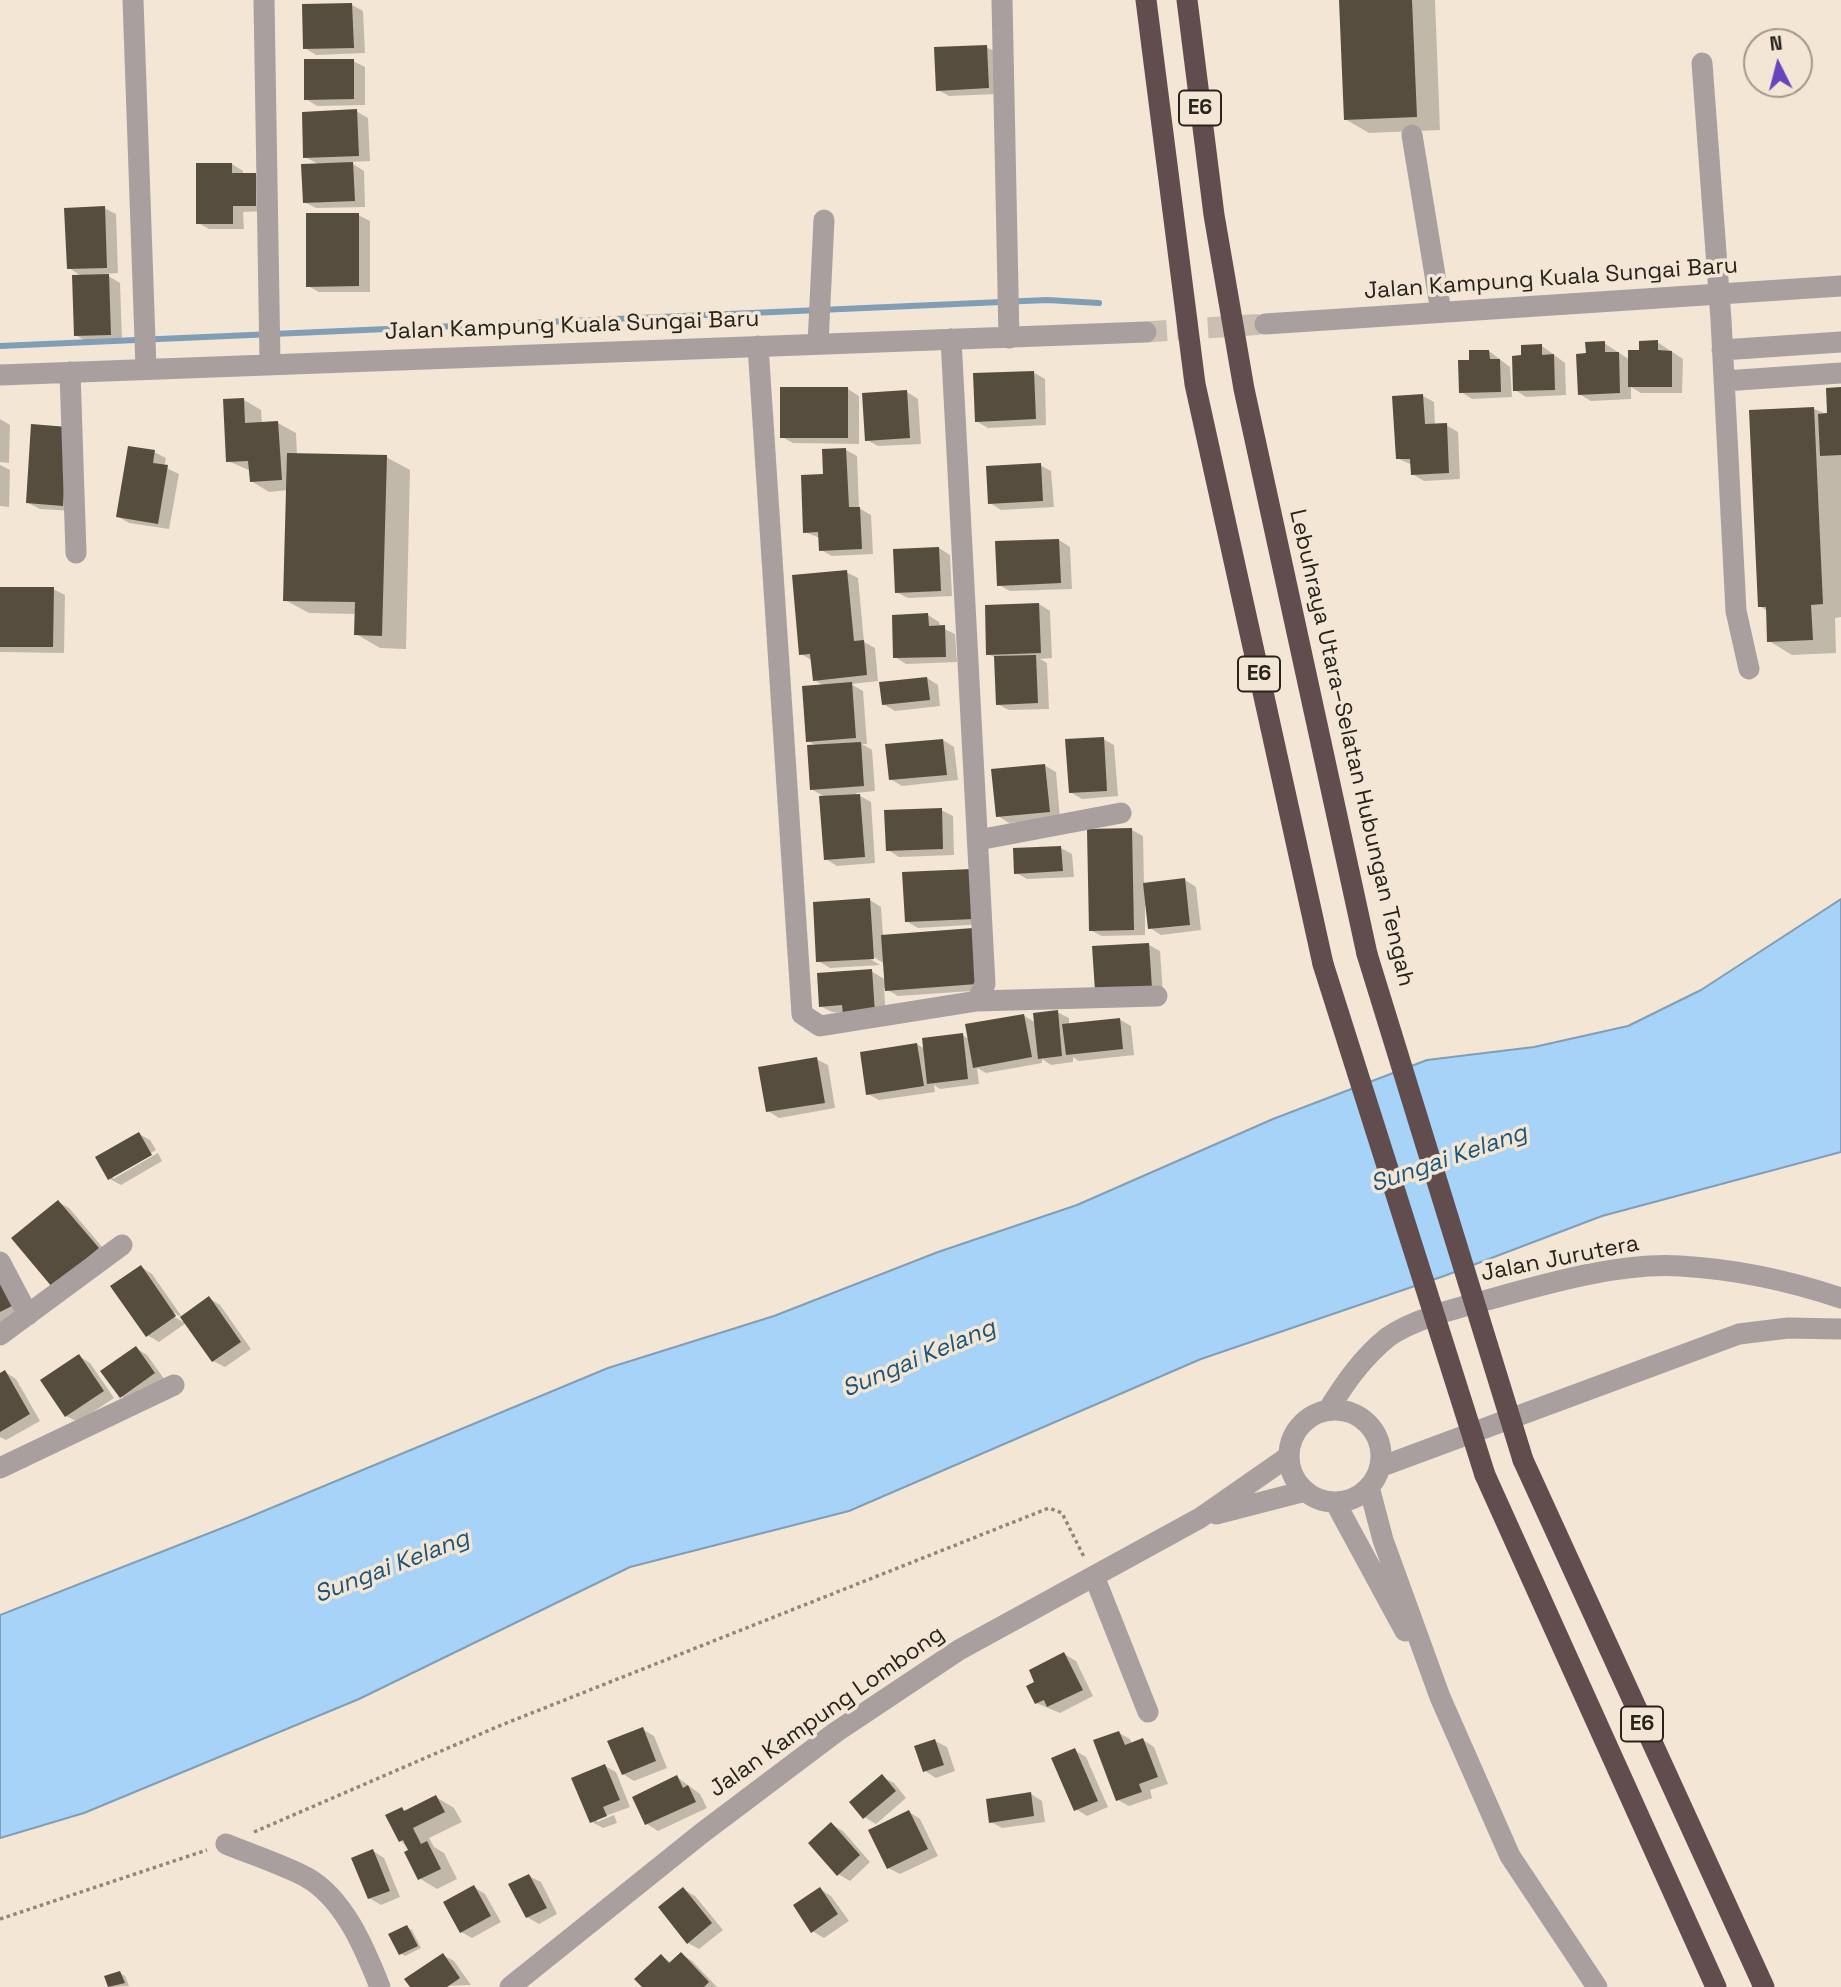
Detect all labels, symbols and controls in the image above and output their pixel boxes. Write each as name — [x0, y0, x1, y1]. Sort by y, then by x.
north arrow — [1743, 28, 1813, 98]
text: N — [1768, 31, 1784, 57]
road number: E6 — [1179, 90, 1221, 126]
street label: Jalan Kampung Kuala Sungai Baru — [1363, 252, 1739, 306]
street label: Jalan Kampung Kuala Sungai Baru — [384, 306, 760, 346]
street label: Lebuhraya Utara–Selatan Hubungan Tengah — [1283, 507, 1419, 989]
road number: E6 — [1238, 656, 1280, 692]
water label: Sungai Kelang — [1367, 1119, 1531, 1199]
street label: Jalan Jurutera — [1479, 1230, 1641, 1288]
water label: Sungai Kelang — [838, 1314, 1000, 1404]
water label: Sungai Kelang — [311, 1524, 473, 1610]
street label: Jalan Kampung Lombong — [704, 1620, 950, 1804]
road number: E6 — [1621, 1706, 1663, 1742]

